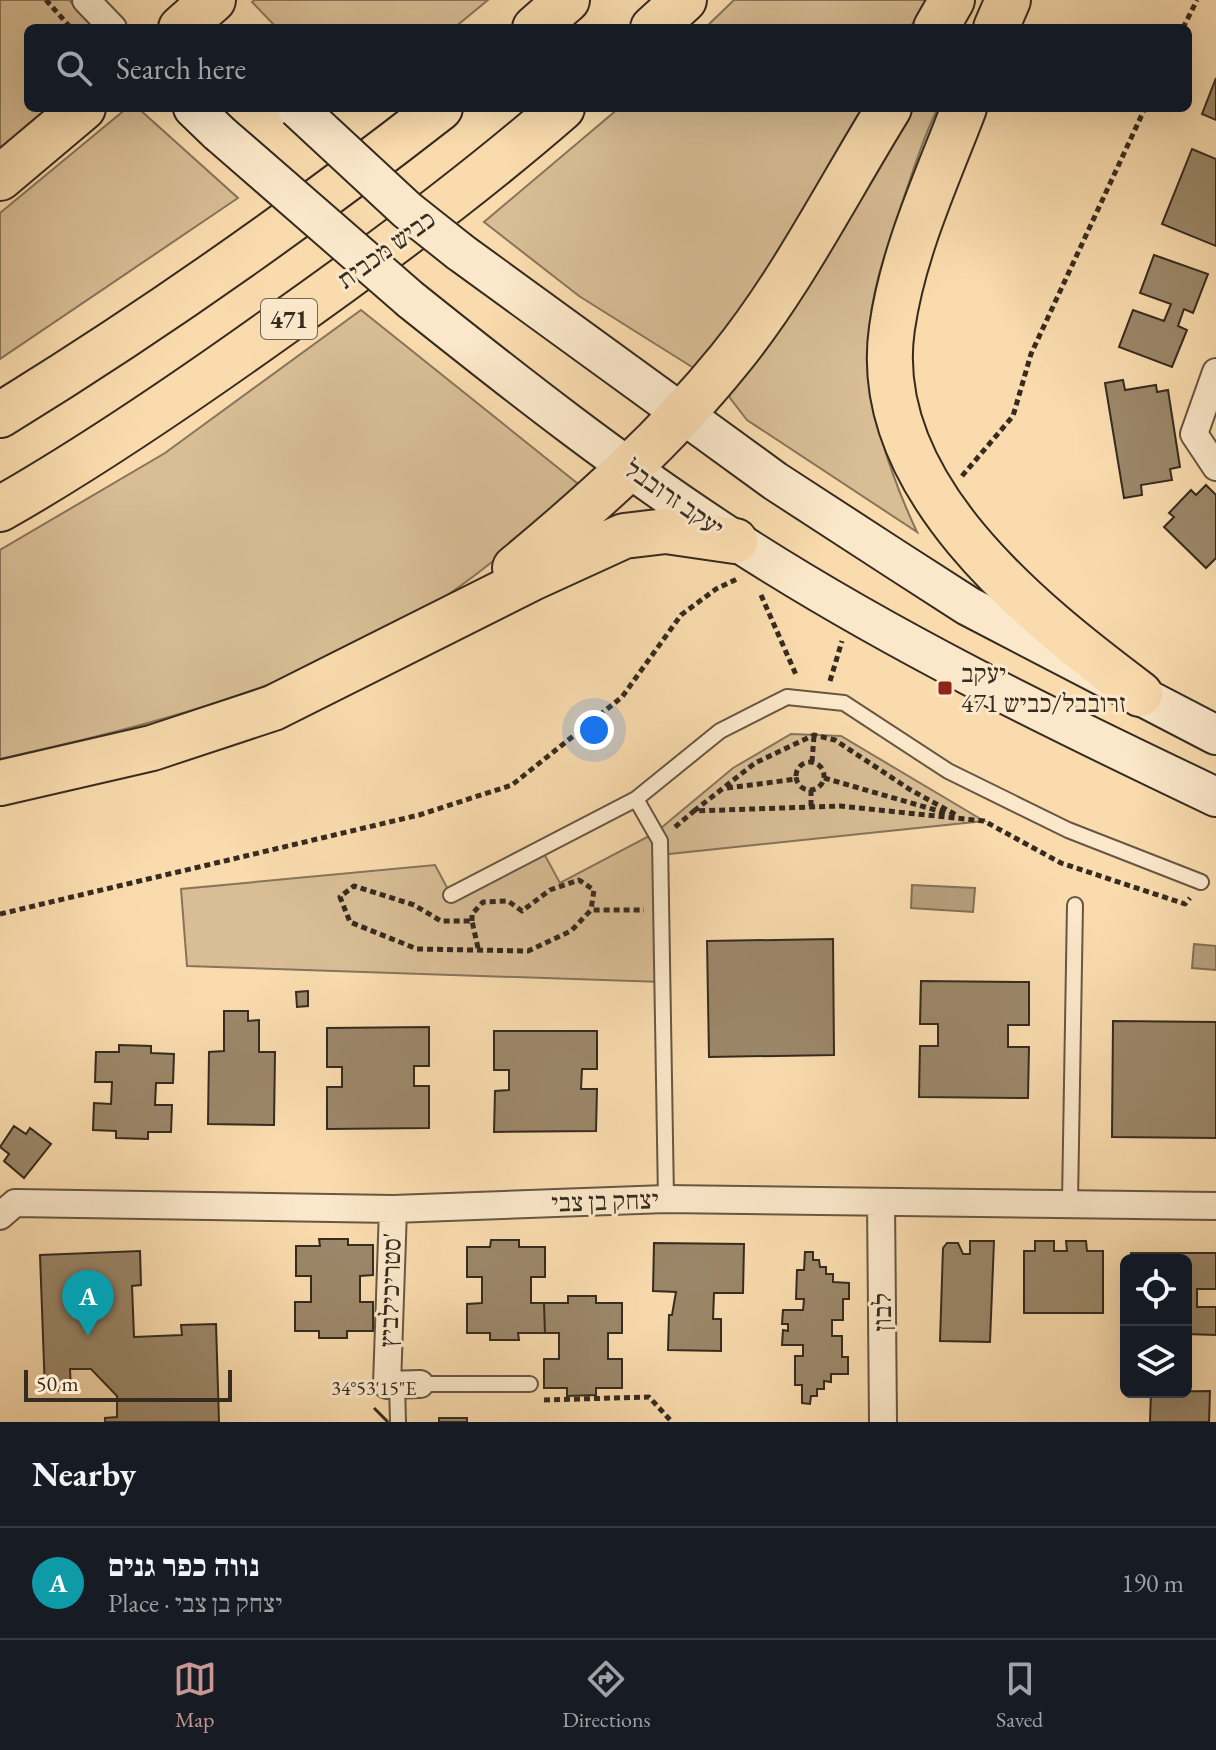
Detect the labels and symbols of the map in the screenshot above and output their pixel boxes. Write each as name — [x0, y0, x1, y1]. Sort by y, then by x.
street label: כביש מכבית — [330, 202, 442, 296]
road number: 471 — [261, 299, 317, 339]
street label: יעקב זרובבל — [618, 451, 730, 545]
place label: יעקב זרובבל/כביש 471 — [961, 656, 1126, 720]
marker: יעקב זרובבל/כביש 471 — [936, 679, 954, 697]
your location — [574, 710, 614, 750]
street label: יצחק בן צבי — [551, 1182, 659, 1220]
street label: סטריכילביץ' — [371, 1232, 409, 1348]
pin: A — [62, 1270, 114, 1336]
street label: לבון — [865, 1293, 899, 1331]
scale bar — [24, 1366, 232, 1402]
text: 34°53'15"E — [331, 1375, 417, 1401]

